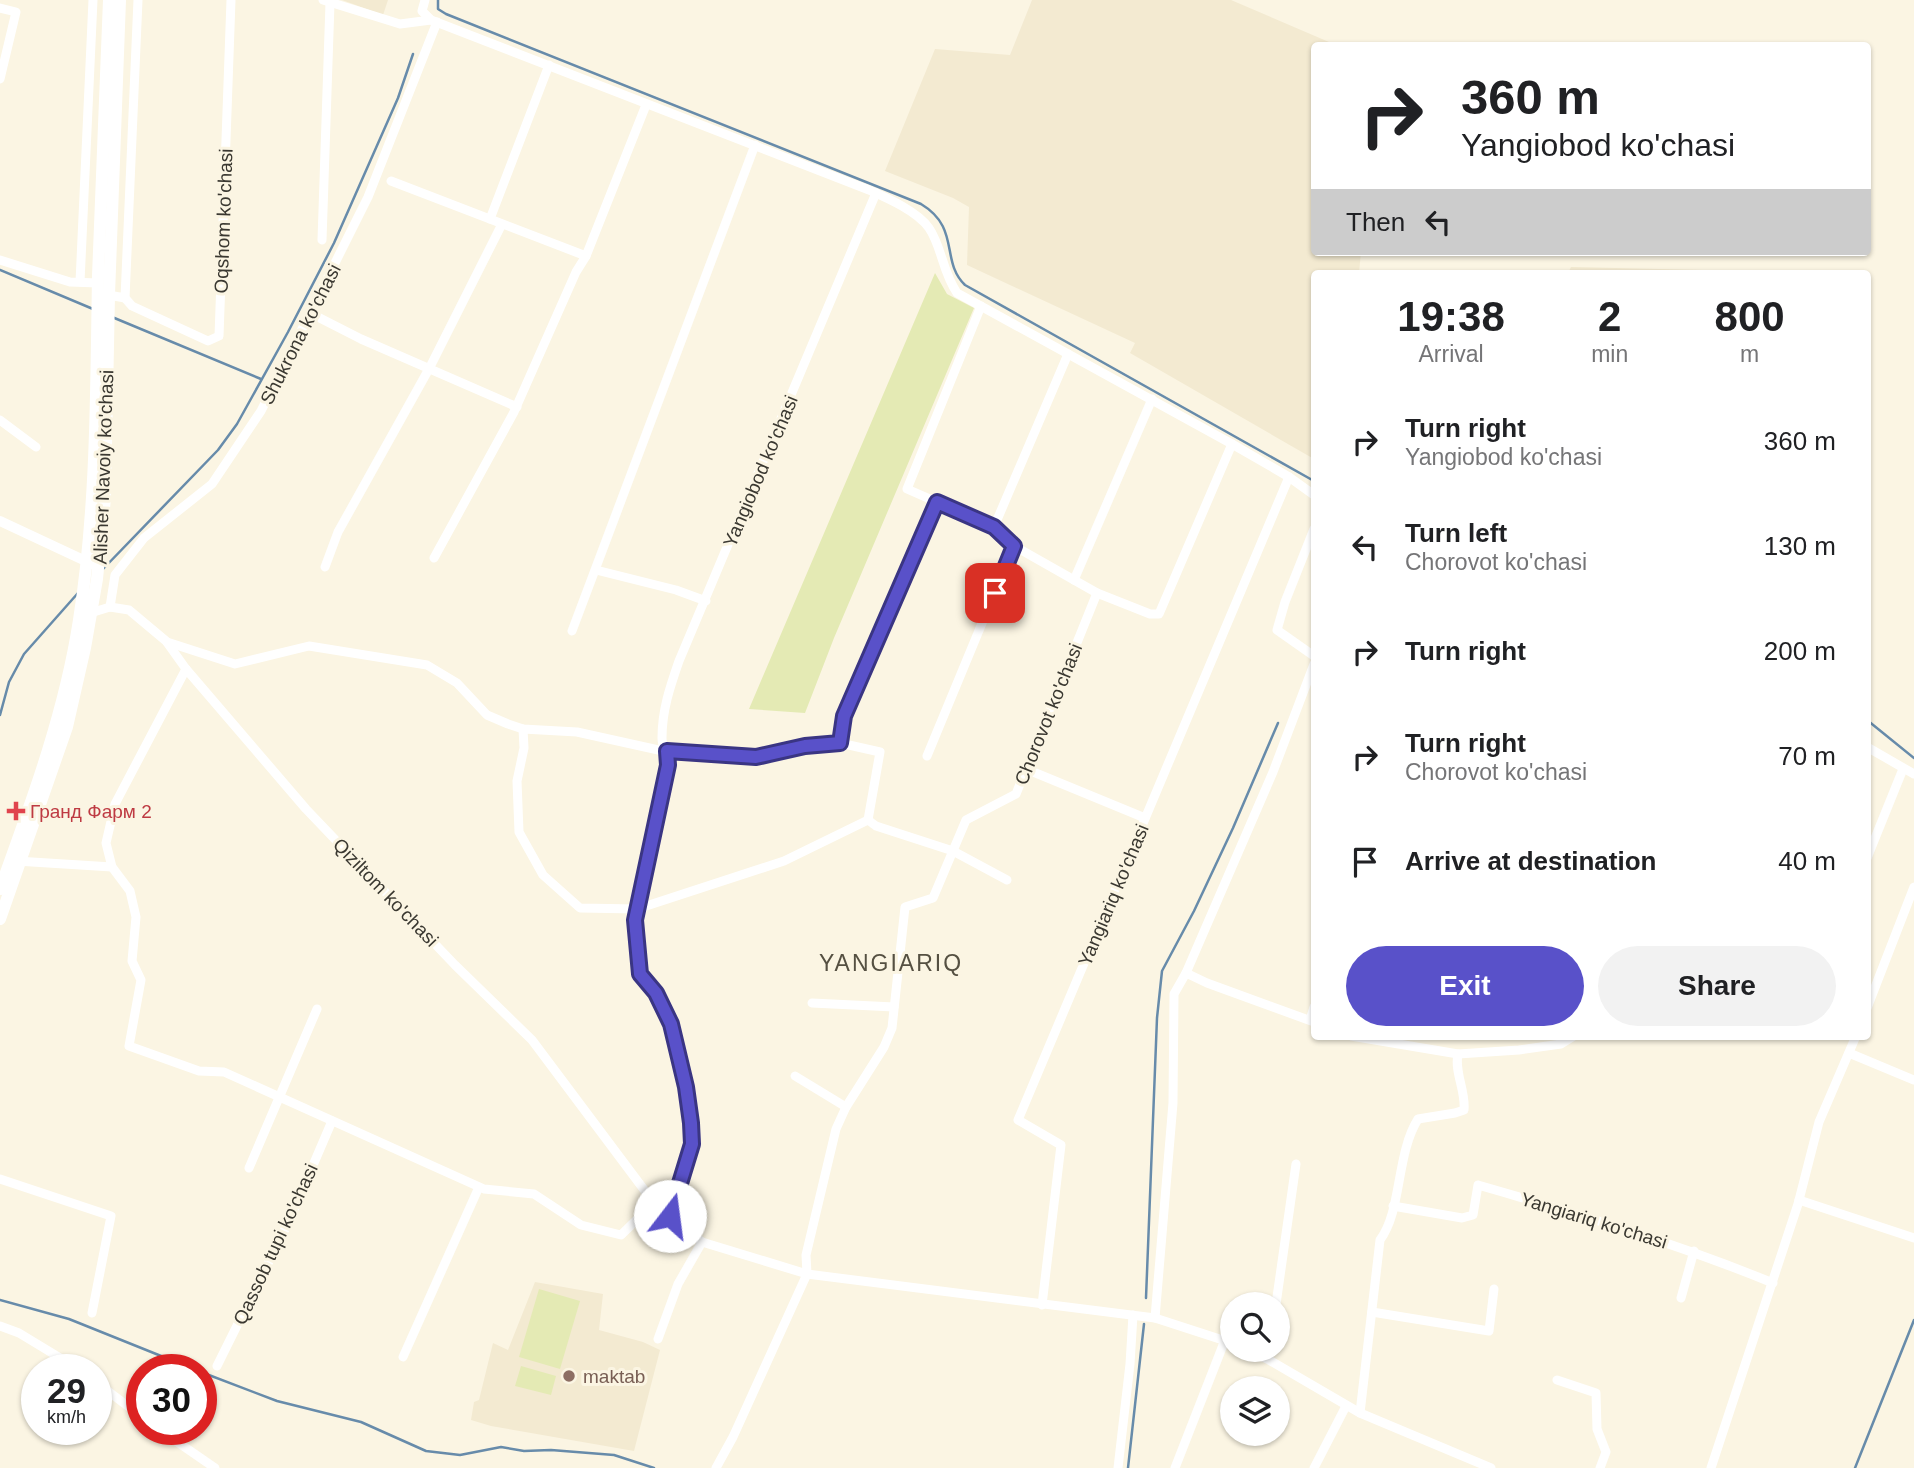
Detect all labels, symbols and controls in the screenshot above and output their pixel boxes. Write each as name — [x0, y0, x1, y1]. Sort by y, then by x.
icon: right — [1346, 70, 1437, 161]
text: 360 m — [1461, 70, 1600, 124]
text: Yangiobod ko'chasi — [1461, 127, 1735, 163]
street label: Oqshom ko'chasi — [210, 148, 237, 294]
icon: left — [1419, 203, 1457, 241]
text: Then — [1346, 207, 1405, 237]
street label: Shukrona ko'chasi — [256, 261, 345, 408]
text: 19:38 — [1397, 293, 1505, 340]
text: 2 — [1598, 293, 1621, 340]
text: 800 — [1715, 293, 1785, 340]
text: Arrival — [1418, 341, 1484, 367]
text: min — [1591, 341, 1628, 367]
text: m — [1740, 341, 1759, 367]
street label: Alisher Navoiy ko'chasi — [90, 369, 117, 565]
street label: Yangiobod ko'chasi — [719, 392, 802, 550]
text: Turn right — [1405, 413, 1526, 443]
icon: right — [1346, 423, 1384, 461]
text: 360 m — [1764, 426, 1836, 456]
text: Yangiobod ko'chasi — [1405, 444, 1602, 470]
text: Turn left — [1405, 518, 1507, 548]
icon: left — [1346, 528, 1384, 566]
text: 130 m — [1764, 531, 1836, 561]
text: Chorovot ko'chasi — [1405, 549, 1587, 575]
pin — [965, 563, 1025, 623]
icon: arrive — [976, 574, 1014, 612]
icon: right — [1346, 633, 1384, 671]
text: Turn right — [1405, 636, 1526, 666]
text: 200 m — [1764, 636, 1836, 666]
street label: Chorovot ko'chasi — [1011, 641, 1086, 788]
text: Turn right — [1405, 728, 1526, 758]
icon: right — [1346, 738, 1384, 776]
text: 70 m — [1778, 741, 1836, 771]
text: Chorovot ko'chasi — [1405, 759, 1587, 785]
place label: Гранд Фарм 2 — [30, 801, 152, 822]
marker: Гранд Фарм 2 — [8, 803, 24, 819]
street label: Yangiariq ko'chasi — [1074, 821, 1153, 969]
street label: Qiziltom ko'chasi — [329, 834, 442, 951]
icon: arrive — [1346, 843, 1384, 881]
text: Arrive at destination — [1405, 846, 1656, 876]
text: 40 m — [1778, 846, 1836, 876]
button: Exit — [1346, 946, 1584, 1026]
button: Share — [1598, 946, 1836, 1026]
district label: YANGIARIQ — [819, 950, 963, 976]
street label: Qassob tupi ko'chasi — [229, 1161, 322, 1328]
position arrow — [633, 1179, 707, 1253]
street label: Yangiariq ko'chasi — [1518, 1188, 1670, 1253]
map controls — [1220, 1292, 1290, 1446]
button: search — [1220, 1292, 1290, 1362]
speed limit sign: 30 — [126, 1354, 217, 1445]
place label: maktab — [583, 1366, 645, 1387]
marker: maktab — [561, 1368, 577, 1384]
text: 29 — [47, 1371, 86, 1410]
button: layers — [1220, 1376, 1290, 1446]
text: km/h — [47, 1407, 86, 1427]

